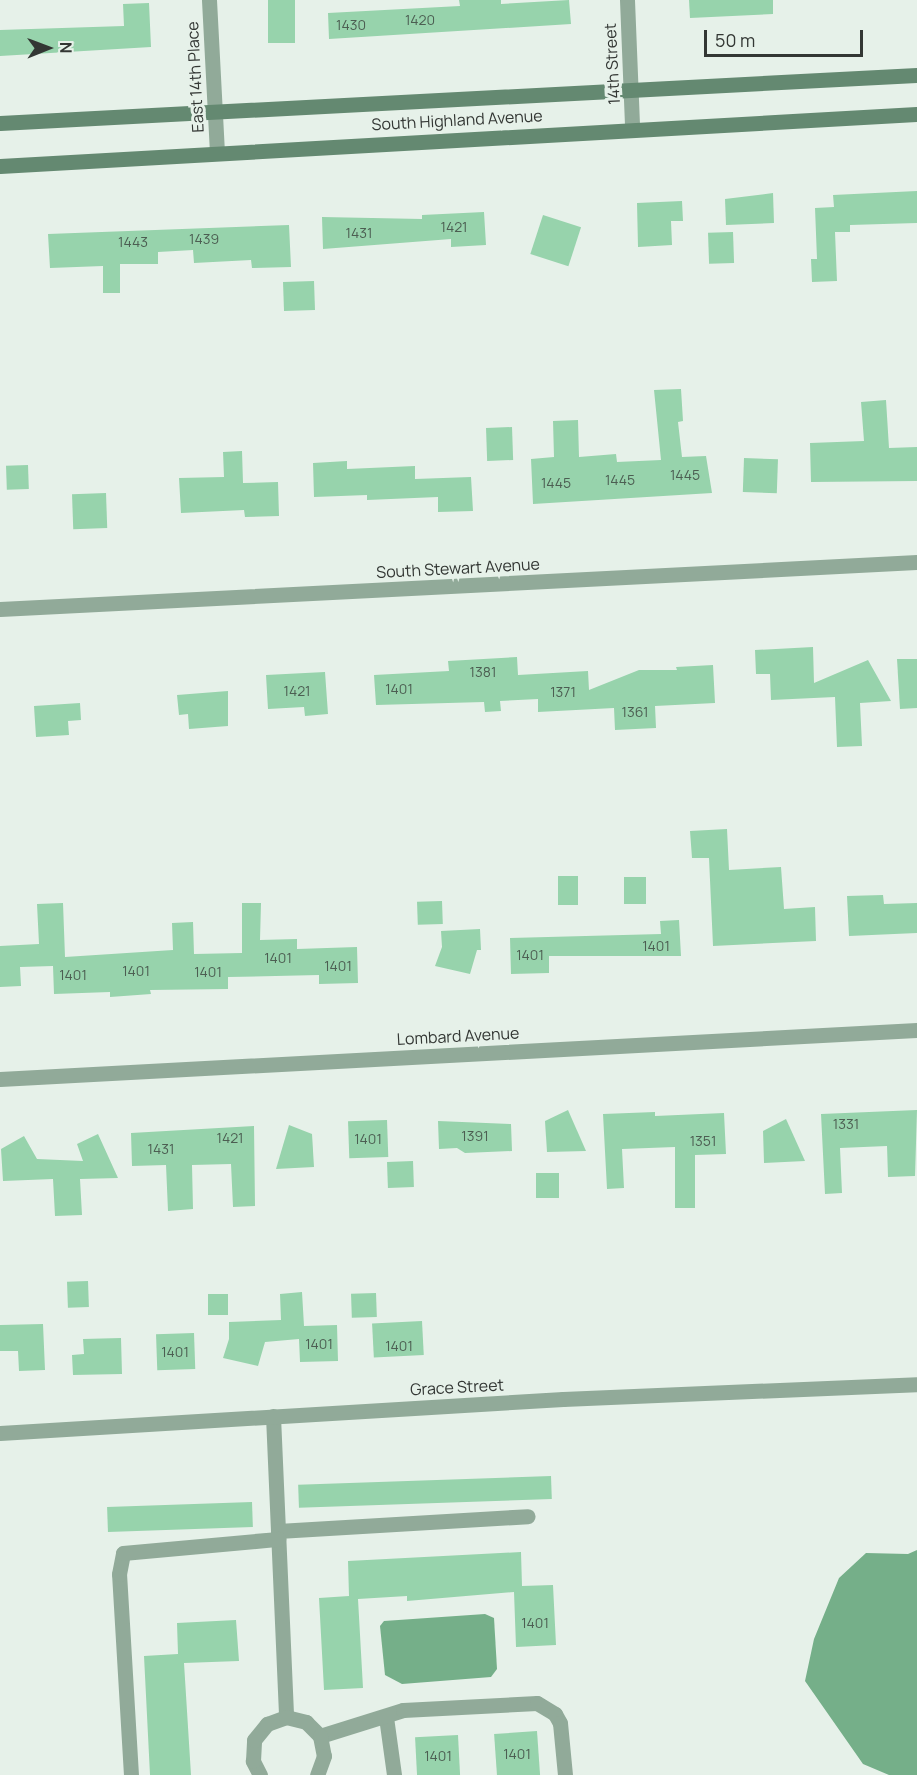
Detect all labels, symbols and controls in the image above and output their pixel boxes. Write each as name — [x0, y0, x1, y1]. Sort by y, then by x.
house number: 1420 — [405, 12, 435, 28]
house number: 1430 — [336, 17, 366, 33]
north arrow — [18, 18, 78, 78]
scale bar — [707, 18, 866, 56]
street label: East 14th Place — [183, 21, 207, 133]
street label: 14th Street — [600, 23, 624, 105]
text: 50 m — [715, 28, 755, 52]
text: N — [55, 42, 77, 54]
street label: South Highland Avenue — [371, 106, 543, 134]
house number: 1421 — [440, 219, 468, 235]
house number: 1431 — [346, 225, 372, 241]
house number: 1439 — [189, 231, 219, 247]
house number: 1443 — [118, 234, 148, 250]
house number: 1445 — [670, 467, 700, 483]
house number: 1445 — [605, 472, 635, 488]
house number: 1445 — [541, 475, 571, 491]
street label: South Stewart Avenue — [376, 554, 540, 582]
house number: 1381 — [470, 664, 496, 680]
house number: 1401 — [385, 681, 413, 697]
house number: 1421 — [283, 683, 311, 699]
house number: 1371 — [550, 684, 576, 700]
house number: 1361 — [621, 704, 649, 720]
house number: 1401 — [642, 938, 670, 954]
house number: 1401 — [516, 947, 544, 963]
house number: 1401 — [264, 950, 292, 966]
house number: 1401 — [324, 958, 352, 974]
house number: 1401 — [122, 963, 150, 979]
house number: 1401 — [194, 964, 222, 980]
house number: 1401 — [59, 967, 87, 983]
street label: Lombard Avenue — [396, 1023, 520, 1049]
house number: 1331 — [833, 1116, 859, 1132]
house number: 1391 — [461, 1128, 489, 1144]
house number: 1421 — [216, 1130, 244, 1146]
house number: 1401 — [354, 1131, 382, 1147]
house number: 1351 — [690, 1133, 716, 1149]
house number: 1431 — [148, 1141, 174, 1157]
house number: 1401 — [305, 1336, 333, 1352]
house number: 1401 — [385, 1338, 413, 1354]
house number: 1401 — [161, 1344, 189, 1360]
street label: Grace Street — [410, 1375, 504, 1399]
house number: 1401 — [521, 1615, 549, 1631]
house number: 1401 — [503, 1746, 531, 1762]
house number: 1401 — [424, 1748, 452, 1764]

